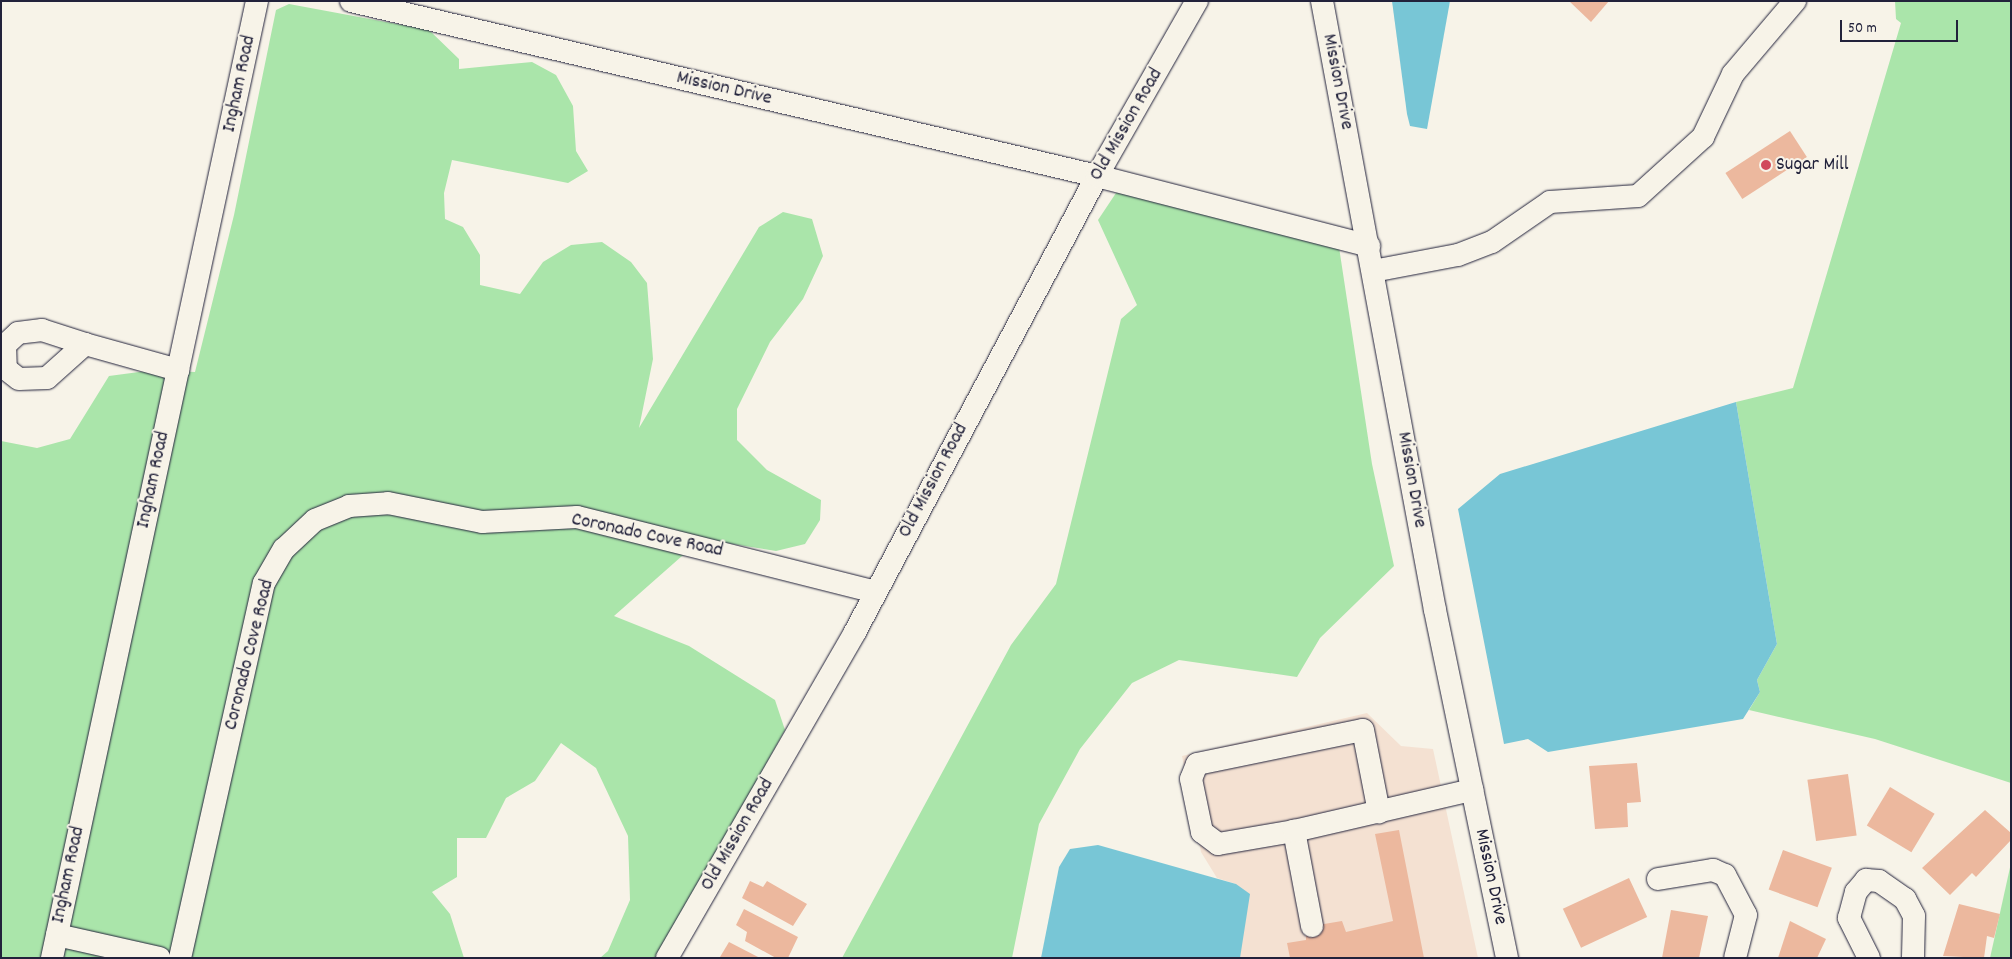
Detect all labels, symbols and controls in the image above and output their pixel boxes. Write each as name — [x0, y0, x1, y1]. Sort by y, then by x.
scale bar — [1842, 10, 1960, 42]
text: 50 m — [1848, 18, 1877, 40]
street label: Mission Drive — [1316, 32, 1358, 132]
street label: Ingham Road — [218, 33, 262, 135]
street label: Old Mission Road — [1085, 64, 1169, 186]
street label: Mission Drive — [674, 66, 774, 112]
place label: Sugar Mill — [1776, 153, 1848, 177]
marker: Sugar Mill — [1760, 159, 1772, 171]
street label: Old Mission Road — [894, 420, 974, 542]
street label: Ingham Road — [132, 429, 176, 531]
street label: Mission Drive — [1391, 430, 1431, 530]
street label: Coronado Cove Road — [569, 508, 725, 564]
street label: Coronado Cove Road — [220, 577, 280, 733]
street label: Old Mission Road — [696, 774, 780, 896]
street label: Ingham Road — [47, 824, 91, 926]
street label: Mission Drive — [1468, 827, 1512, 927]

